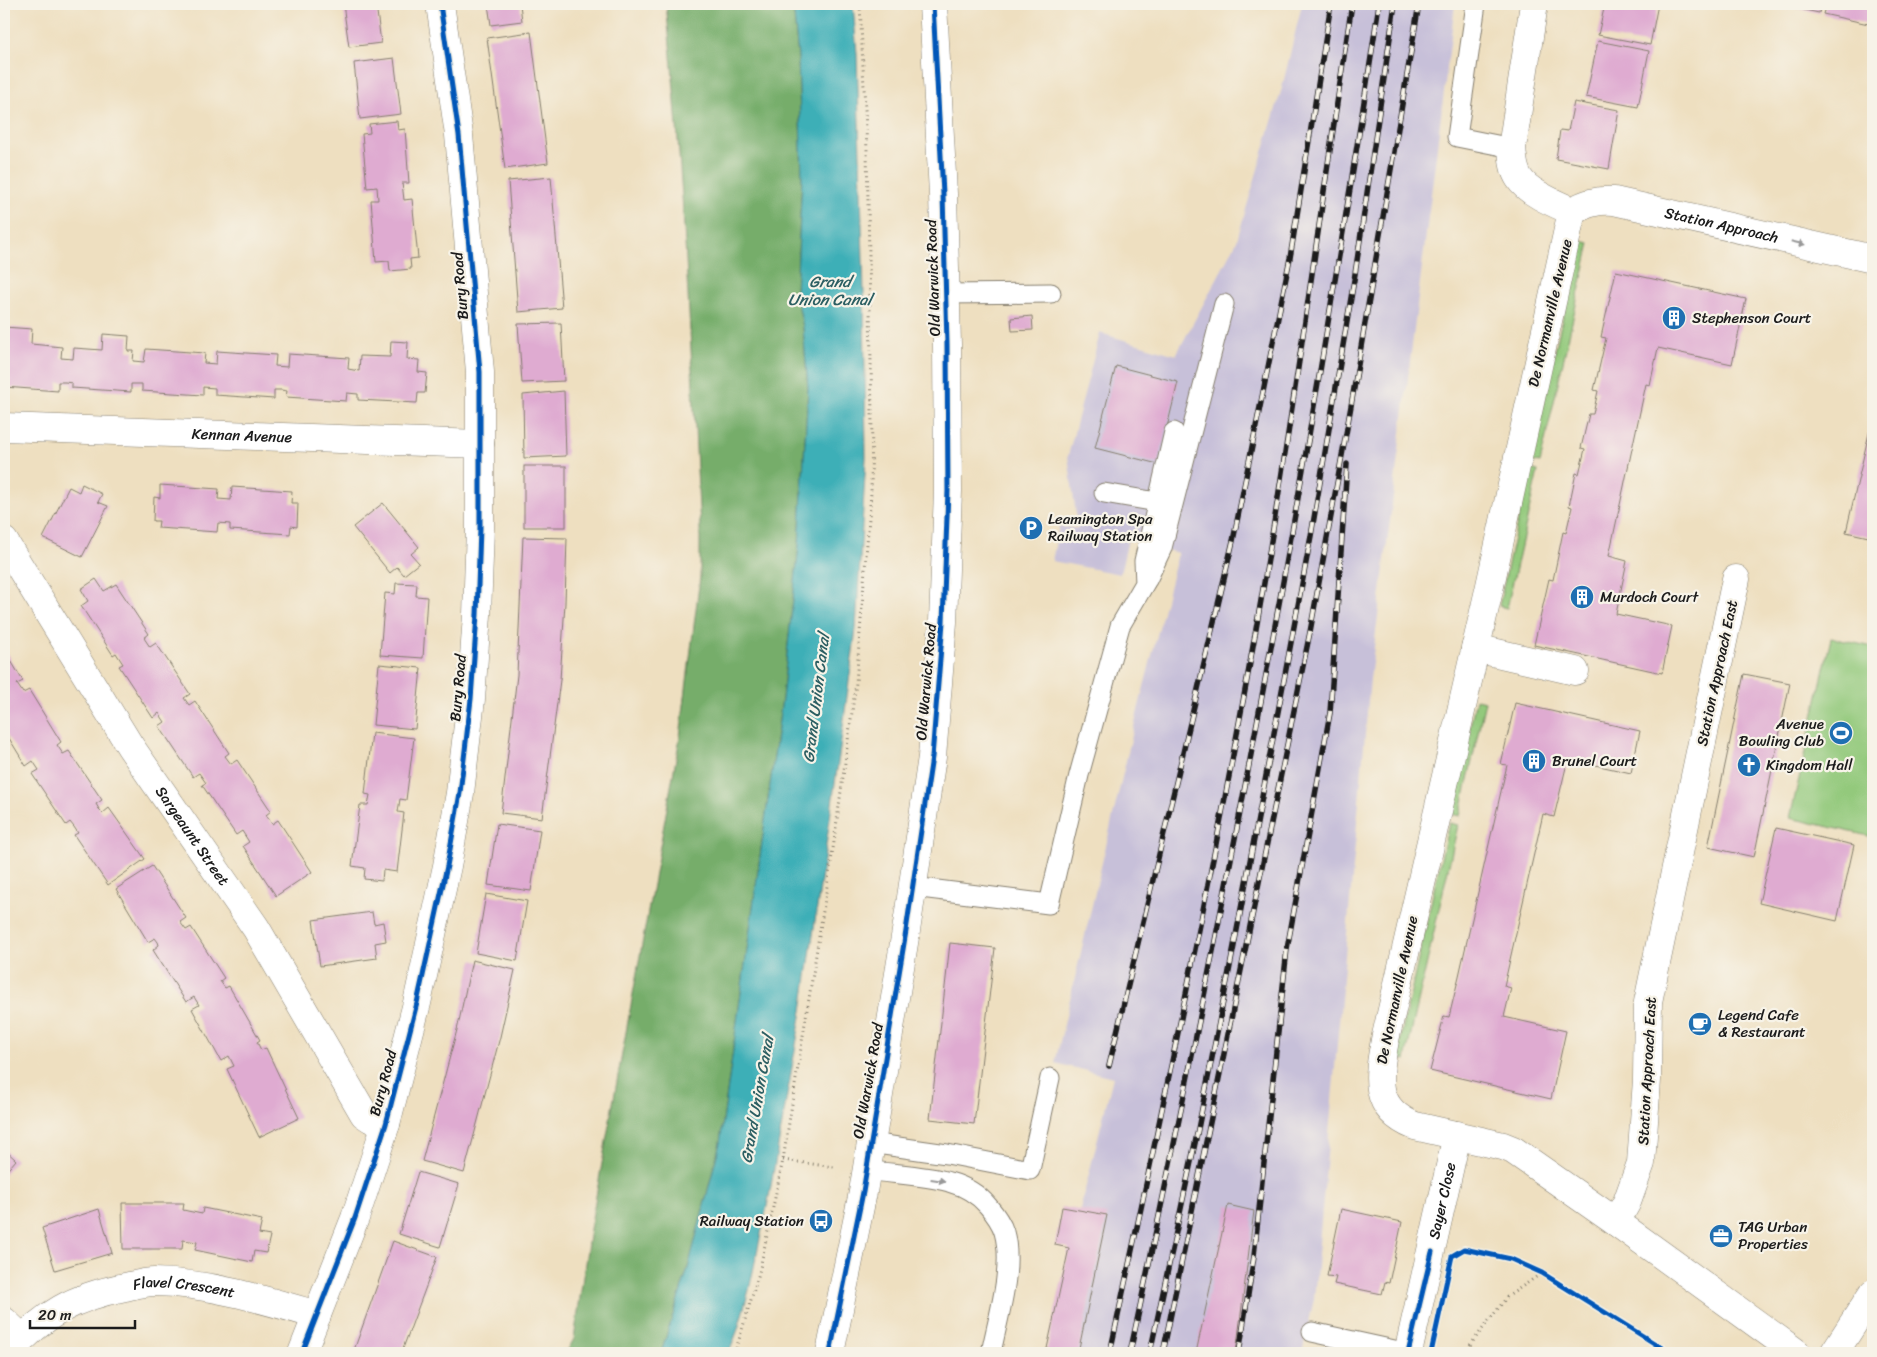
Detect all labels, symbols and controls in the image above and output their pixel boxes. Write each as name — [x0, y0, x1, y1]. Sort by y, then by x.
street label: Station Approach — [1662, 200, 1781, 250]
street label: Old Warwick Road — [918, 218, 948, 337]
street label: De Normanville Avenue — [1520, 236, 1580, 390]
one-way arrow — [1791, 239, 1806, 247]
street label: Bury Road — [444, 250, 476, 321]
water label: Grand Union Canal — [788, 267, 875, 314]
building icon: Stephenson Court — [1661, 305, 1687, 331]
place label: Stephenson Court — [1692, 305, 1812, 331]
street label: Kennan Avenue — [191, 421, 293, 450]
place label: Leamington Spa Railway Station — [1048, 506, 1153, 549]
parking icon: Leamington Spa Railway Station — [1018, 515, 1044, 541]
building icon: Murdoch Court — [1569, 584, 1595, 610]
place label: Murdoch Court — [1600, 584, 1699, 610]
street label: Station Approach East — [1689, 597, 1745, 748]
street label: Old Warwick Road — [908, 622, 944, 741]
water label: Grand Union Canal — [794, 629, 839, 764]
street label: Bury Road — [442, 652, 474, 723]
place label: Avenue Bowling Club — [1739, 711, 1824, 754]
sports icon: Avenue Bowling Club — [1828, 720, 1854, 746]
building icon: Brunel Court — [1521, 748, 1547, 774]
place label: Brunel Court — [1552, 748, 1638, 774]
church icon: Kingdom Hall — [1736, 752, 1762, 778]
place label: Kingdom Hall — [1766, 752, 1853, 778]
street label: Sargeaunt Street — [148, 781, 236, 892]
street label: De Normanville Avenue — [1369, 913, 1425, 1067]
street label: Station Approach East — [1630, 996, 1664, 1146]
place label: Legend Cafe & Restaurant — [1718, 1002, 1806, 1045]
cafe icon: Legend Cafe & Restaurant — [1687, 1011, 1713, 1037]
street label: Old Warwick Road — [845, 1020, 891, 1141]
water label: Grand Union Canal — [731, 1029, 783, 1165]
street label: Bury Road — [362, 1046, 405, 1119]
street label: Sayer Close — [1421, 1159, 1464, 1242]
one-way arrow — [930, 1176, 946, 1184]
place label: Railway Station — [700, 1208, 804, 1234]
bus stop icon: Railway Station — [808, 1208, 834, 1234]
place label: TAG Urban Properties — [1738, 1214, 1808, 1257]
office icon: TAG Urban Properties — [1708, 1223, 1734, 1249]
street label: Flavel Crescent — [130, 1269, 238, 1305]
scale bar — [30, 1297, 135, 1329]
text: 20 m — [38, 1302, 72, 1328]

